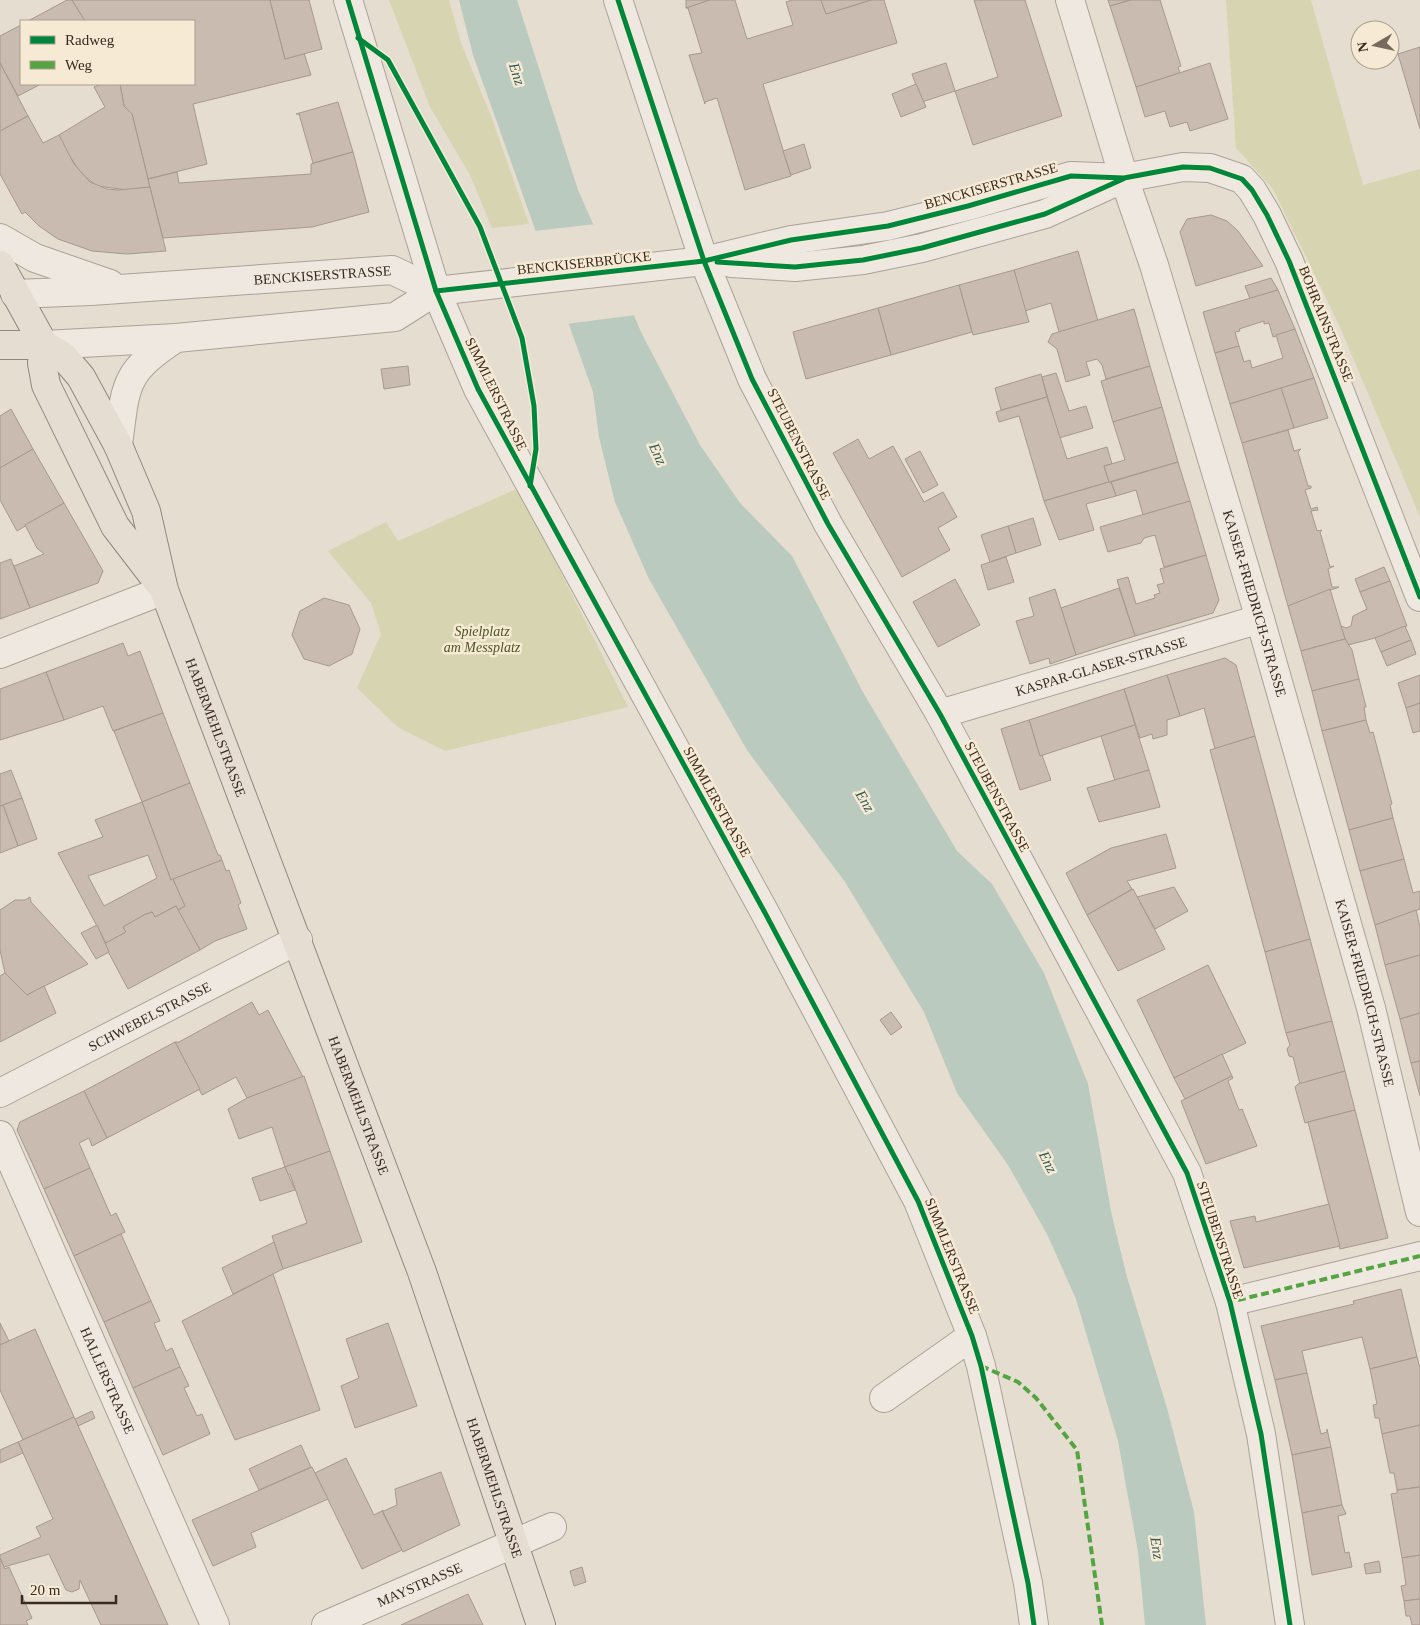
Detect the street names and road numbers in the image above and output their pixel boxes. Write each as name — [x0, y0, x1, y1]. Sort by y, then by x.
street label: BENCKISERSTRASSE — [923, 160, 1059, 212]
street label: BENCKISERBRÜCKE — [516, 248, 652, 277]
street label: BENCKISERSTRASSE — [253, 263, 392, 287]
street label: BOHRAINSTRASSE — [1296, 264, 1356, 384]
street label: SIMMLERSTRASSE — [462, 335, 530, 453]
street label: STEUBENSTRASSE — [764, 386, 834, 502]
street label: KAISER-FRIEDRICH-STRASSE — [1220, 508, 1289, 698]
street label: KASPAR-GLASER-STRASSE — [1014, 634, 1188, 699]
street label: HABERMEHLSTRASSE — [183, 656, 249, 799]
street label: STEUBENSTRASSE — [962, 739, 1032, 855]
street label: SIMMLERSTRASSE — [680, 744, 754, 860]
street label: KAISER-FRIEDRICH-STRASSE — [1333, 897, 1397, 1088]
street label: SCHWEBELSTRASSE — [86, 979, 213, 1054]
street label: HABERMEHLSTRASSE — [326, 1034, 392, 1177]
street label: STEUBENSTRASSE — [1194, 1179, 1246, 1301]
street label: SIMMLERSTRASSE — [922, 1196, 982, 1316]
street label: HALLERSTRASSE — [78, 1325, 138, 1436]
street label: HABERMEHLSTRASSE — [464, 1416, 525, 1560]
street label: MAYSTRASSE — [375, 1559, 464, 1609]

